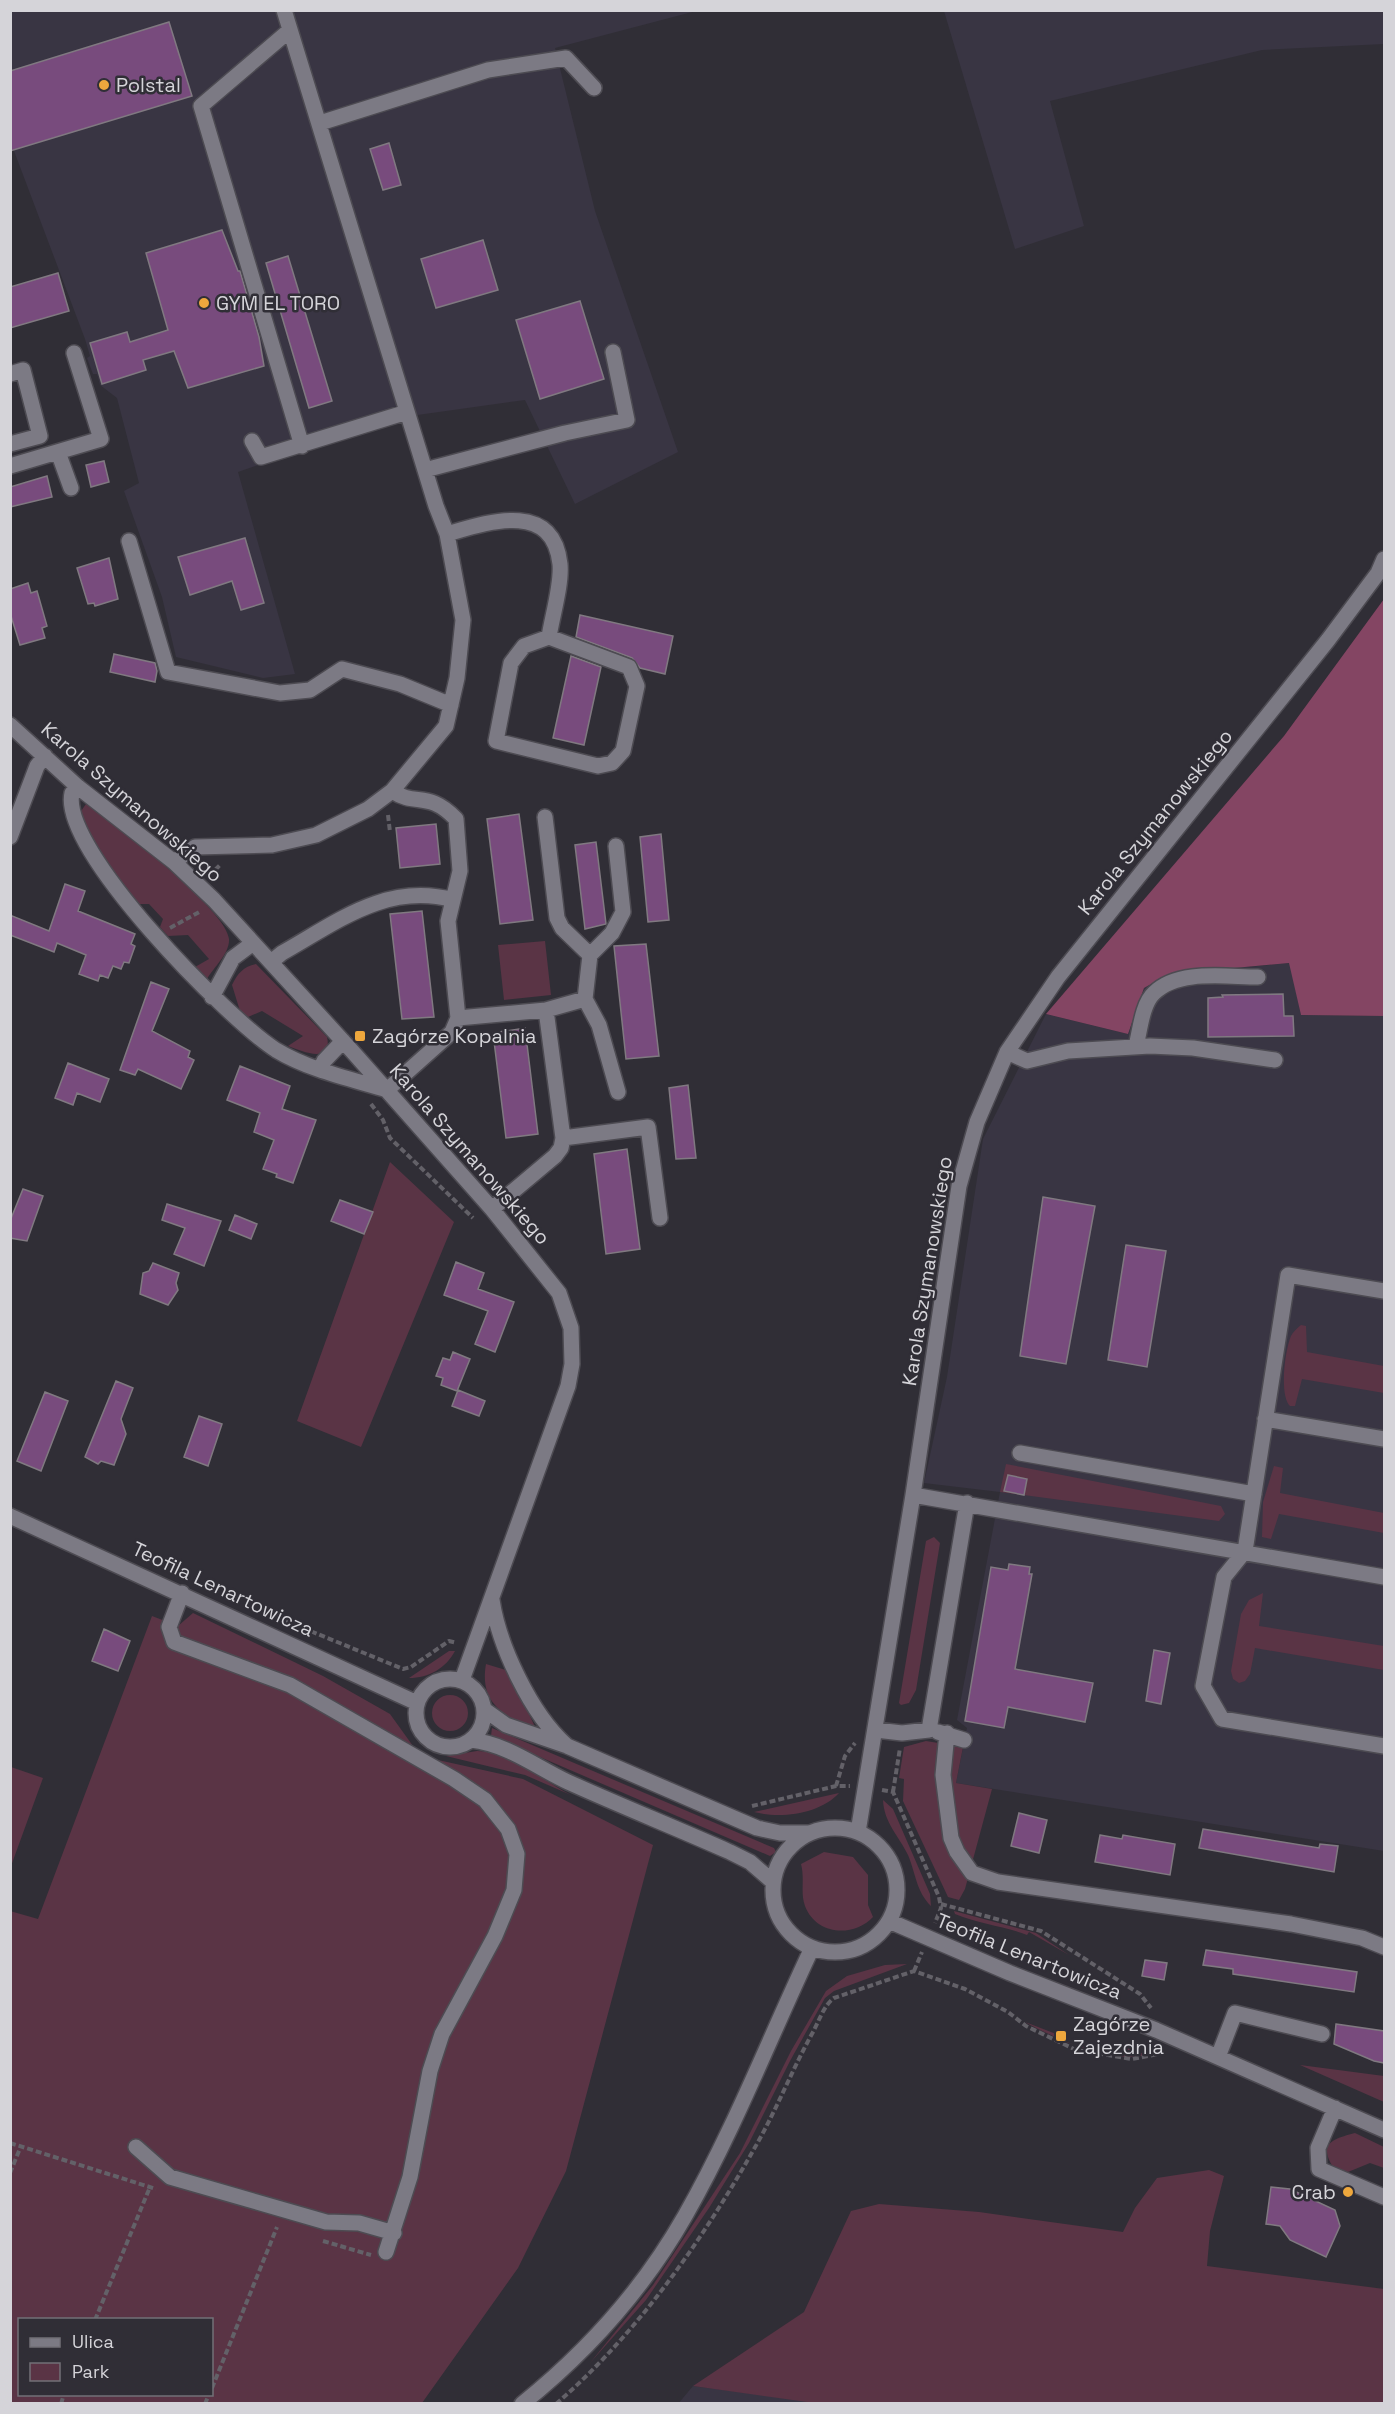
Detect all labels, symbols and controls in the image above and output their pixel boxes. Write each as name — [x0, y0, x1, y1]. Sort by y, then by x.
place label: Polstal — [116, 72, 181, 98]
marker: Polstal — [97, 78, 111, 92]
place label: GYM EL TORO — [216, 290, 340, 316]
marker: GYM EL TORO — [197, 296, 211, 310]
street label: Karola Szymanowskiego — [36, 716, 228, 888]
street label: Karola Szymanowskiego — [1072, 724, 1238, 920]
place label: Zagórze Kopalnia — [372, 1023, 537, 1049]
marker: Zagórze Kopalnia — [353, 1029, 367, 1043]
street label: Karola Szymanowskiego — [384, 1058, 556, 1250]
street label: Karola Szymanowskiego — [896, 1154, 958, 1388]
street label: Teofila Lenartowicza — [128, 1535, 318, 1643]
street label: Teofila Lenartowicza — [932, 1907, 1126, 2005]
place label: Zagórze Zajezdnia — [1073, 2011, 1164, 2060]
marker: Zagórze Zajezdnia — [1054, 2029, 1068, 2043]
place label: Crab — [1292, 2179, 1336, 2205]
marker: Crab — [1341, 2185, 1355, 2199]
legend — [18, 2318, 213, 2396]
text: Ulica — [72, 2330, 114, 2353]
text: Park — [72, 2360, 110, 2383]

